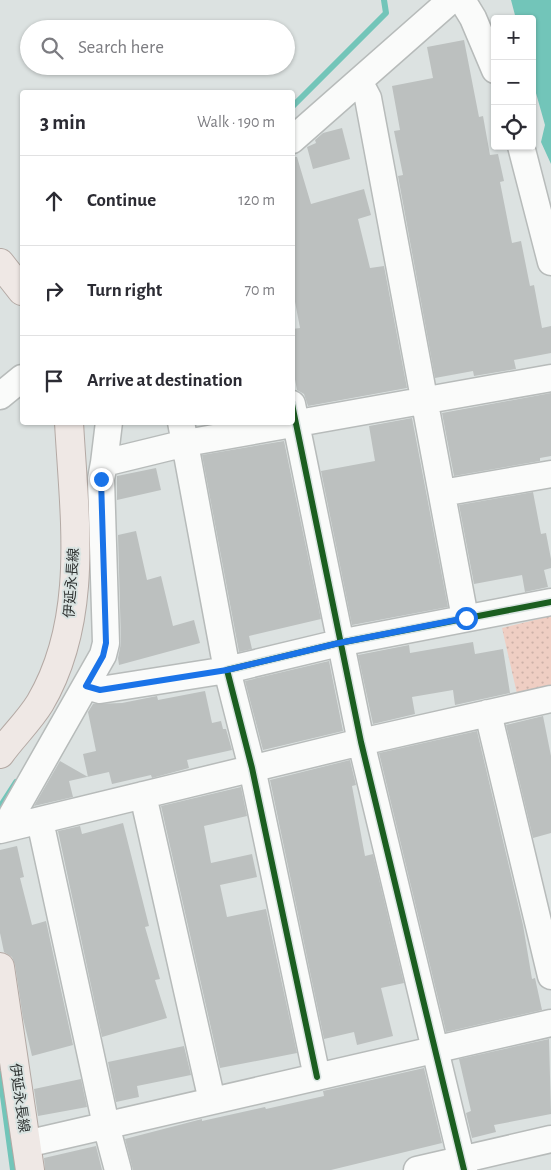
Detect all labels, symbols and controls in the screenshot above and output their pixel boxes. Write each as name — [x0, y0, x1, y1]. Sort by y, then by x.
map controls — [491, 15, 536, 150]
button: + — [491, 15, 536, 60]
search box — [20, 20, 295, 75]
icon: search — [38, 34, 66, 62]
text: Search here — [78, 38, 164, 57]
button: − — [491, 60, 536, 105]
button: locate — [491, 105, 536, 150]
text: 3 min — [40, 112, 86, 133]
text: Walk · 190 m — [197, 114, 275, 130]
icon: ahead — [40, 187, 68, 215]
text: Continue — [87, 191, 156, 210]
text: 120 m — [238, 192, 275, 208]
icon: right — [40, 277, 68, 305]
text: Turn right — [87, 281, 162, 300]
text: 70 m — [244, 282, 275, 298]
icon: arrive — [40, 367, 68, 395]
text: Arrive at destination — [87, 371, 243, 390]
route end — [90, 468, 113, 491]
street label: 伊延永長線 — [62, 548, 81, 618]
route start — [455, 607, 478, 630]
street label: 伊延永長線 — [7, 1062, 32, 1134]

